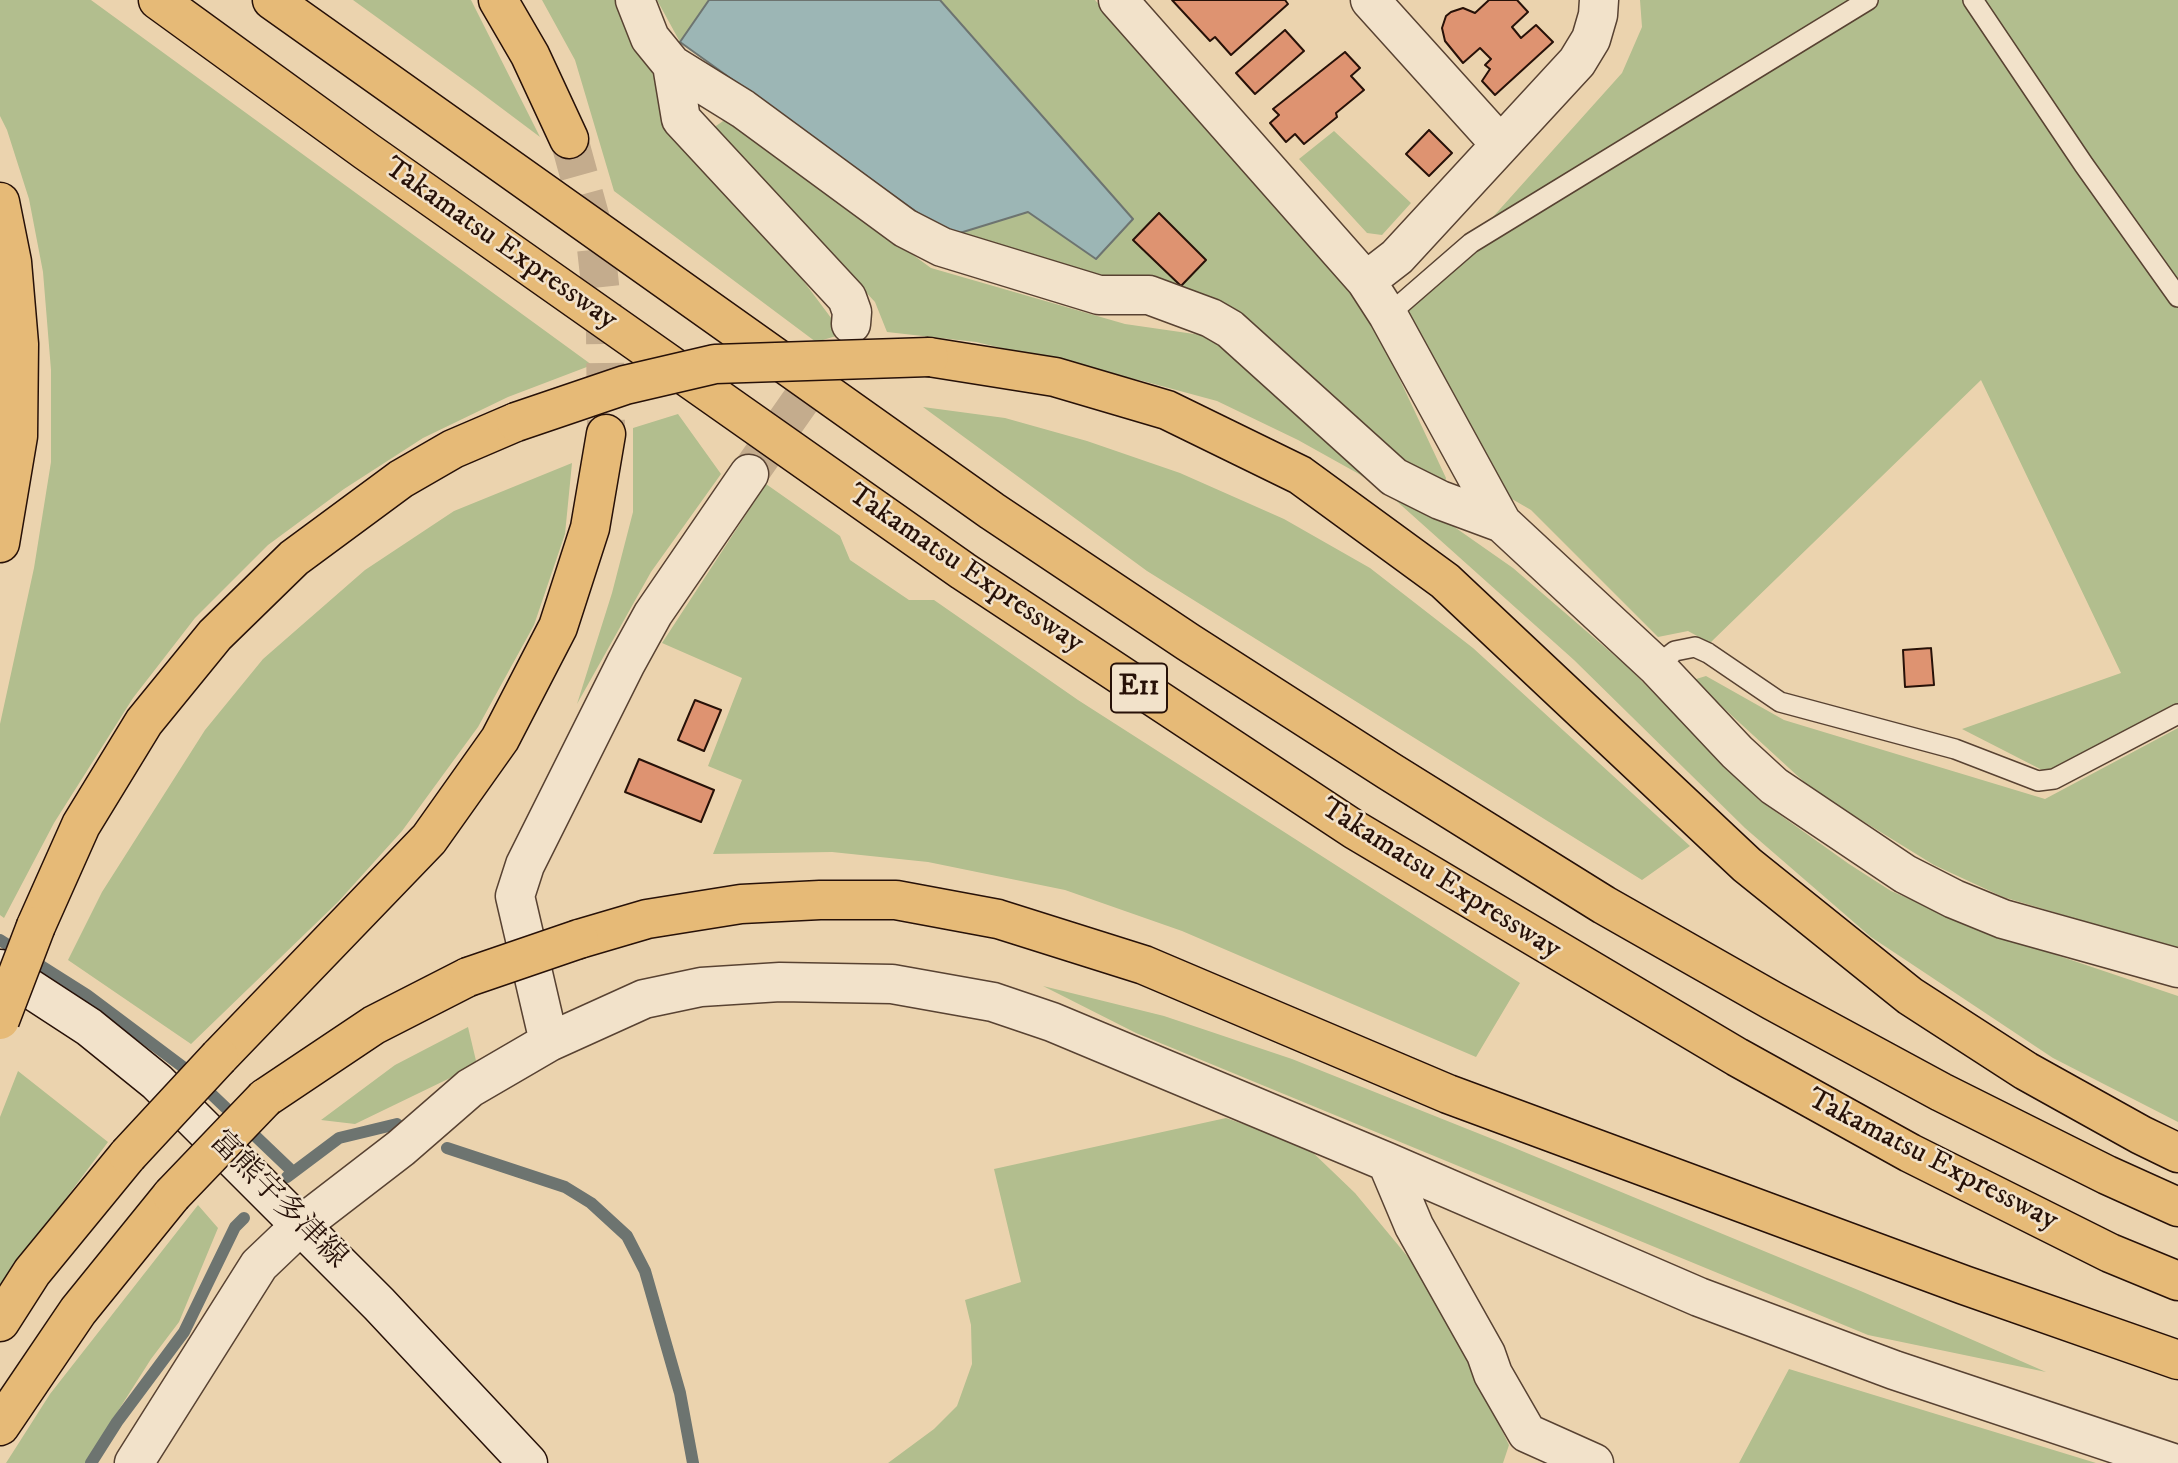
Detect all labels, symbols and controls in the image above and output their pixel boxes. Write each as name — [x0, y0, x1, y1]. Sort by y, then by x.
street label: Takamatsu Expressway — [376, 151, 624, 339]
street label: Takamatsu Expressway — [840, 478, 1090, 662]
road number: E11 — [1111, 664, 1167, 712]
street label: Takamatsu Expressway — [1313, 791, 1567, 969]
street label: Takamatsu Expressway — [1801, 1082, 2063, 1240]
street label: 富熊宇多津線 — [201, 1125, 353, 1277]

